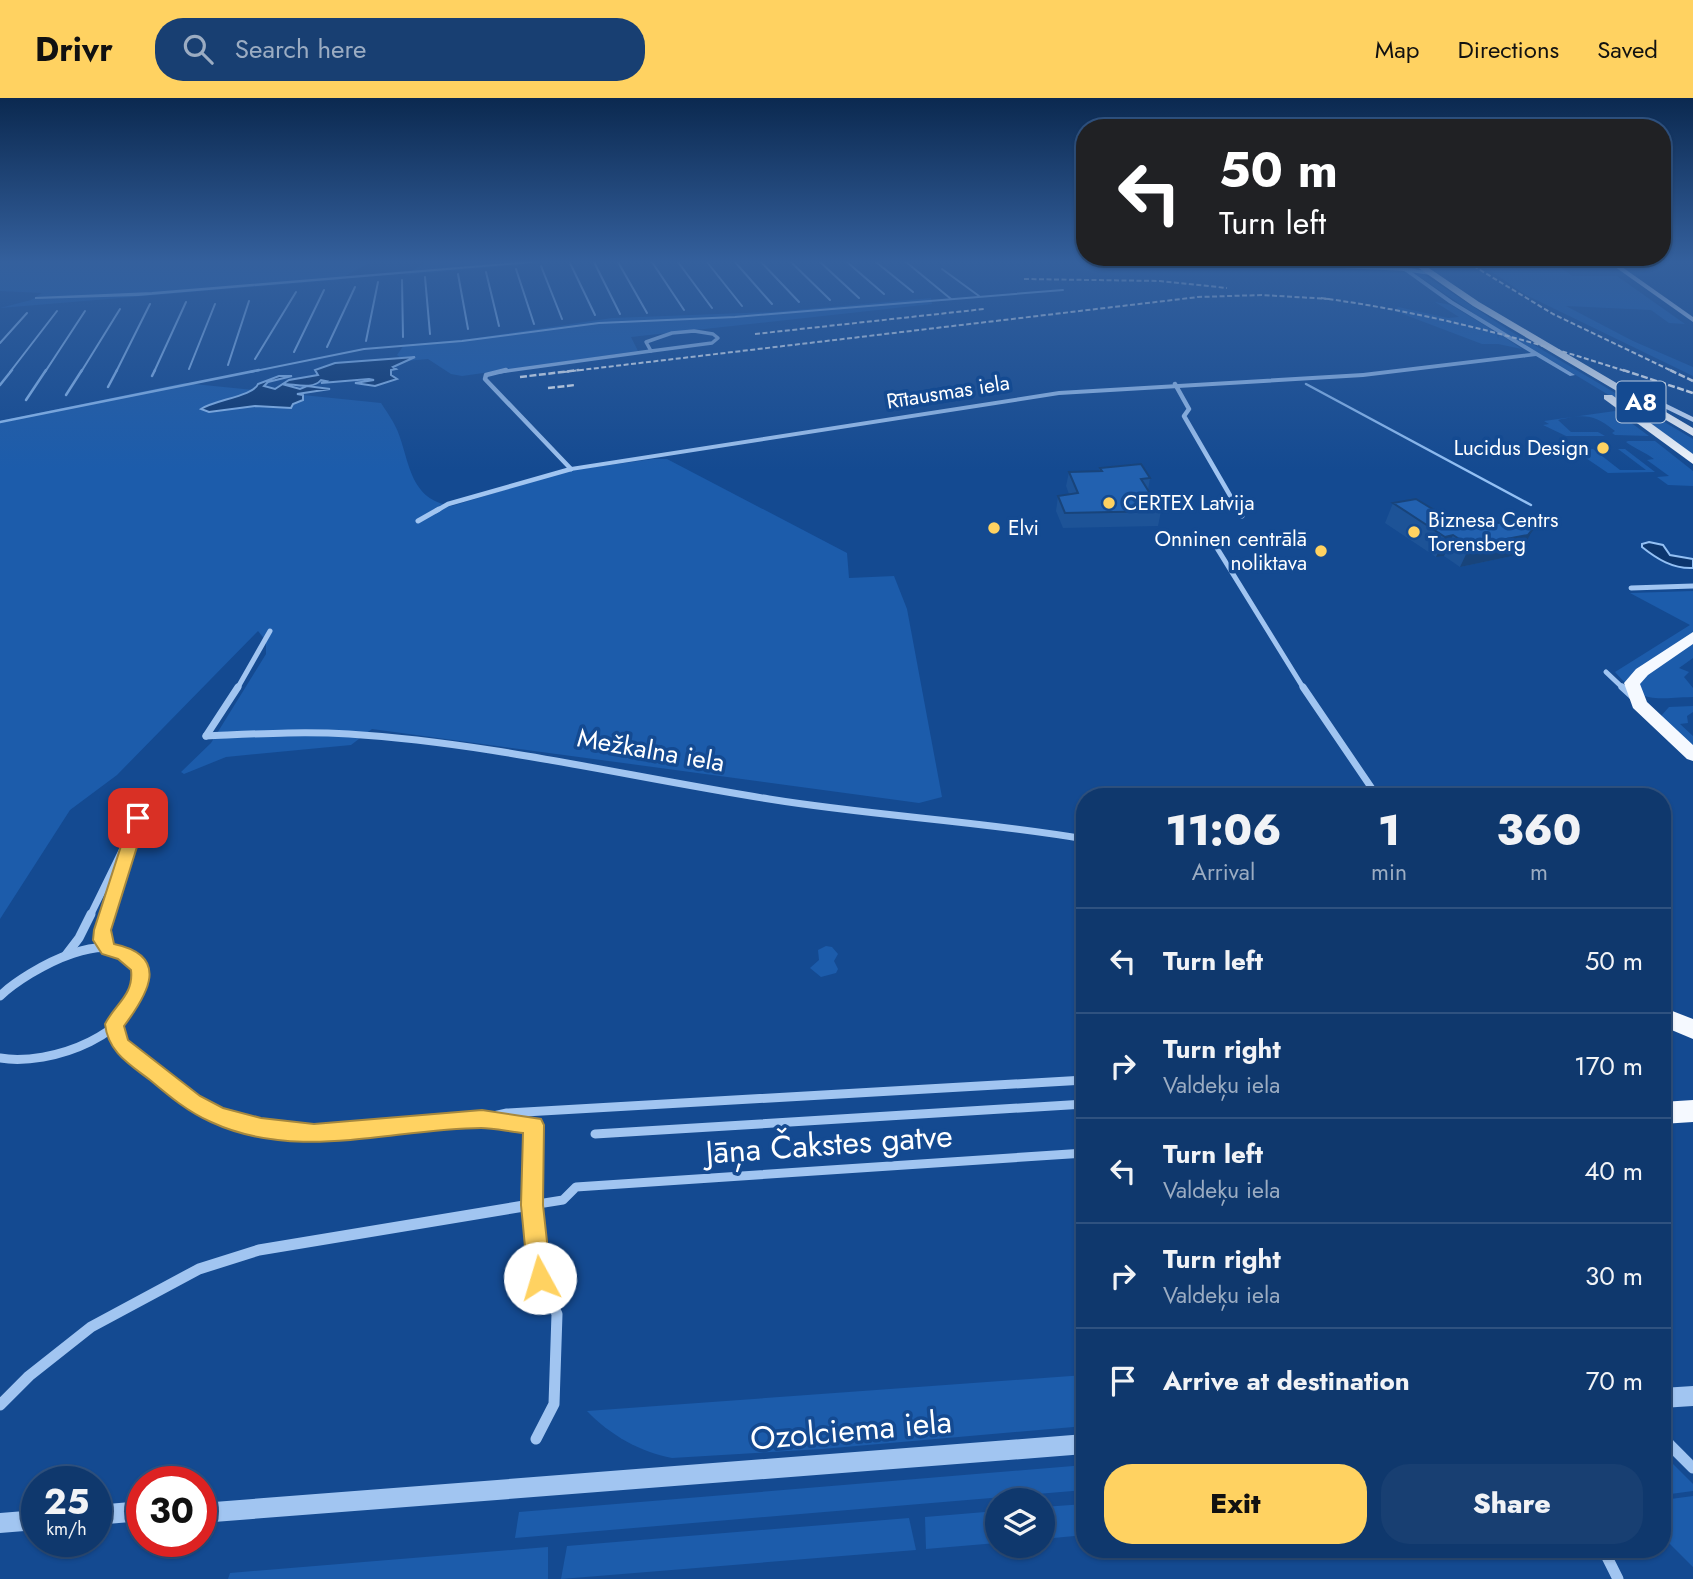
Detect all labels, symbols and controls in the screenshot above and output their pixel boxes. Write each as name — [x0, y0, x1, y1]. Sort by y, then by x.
search box — [155, 18, 645, 81]
text: Drivr — [35, 26, 113, 73]
icon: search — [179, 30, 217, 68]
text: Search here — [235, 30, 366, 68]
text: Map — [1375, 32, 1420, 67]
text: Directions — [1458, 32, 1559, 67]
text: Saved — [1597, 32, 1658, 67]
text: 50 m — [1219, 135, 1338, 205]
icon: left — [1104, 147, 1195, 238]
text: Turn left — [1219, 200, 1326, 246]
street label: Rītausmas iela — [884, 367, 1012, 417]
road number: A8 — [1616, 382, 1666, 422]
place label: Lucidus Design — [1454, 433, 1589, 463]
marker: Lucidus Design — [1595, 440, 1611, 456]
place label: CERTEX Latvija — [1123, 488, 1255, 518]
marker: CERTEX Latvija — [1101, 495, 1117, 511]
place label: Biznesa Centrs Torensberg — [1428, 505, 1558, 559]
place label: Elvi — [1008, 513, 1039, 543]
marker: Elvi — [986, 520, 1002, 536]
place label: Onninen centrālā noliktava — [1154, 524, 1307, 578]
marker: Biznesa Centrs Torensberg — [1406, 524, 1422, 540]
marker: Onninen centrālā noliktava — [1313, 543, 1329, 559]
street label: Mežkalna iela — [574, 718, 728, 782]
pin — [108, 788, 168, 848]
icon: arrive — [119, 799, 157, 837]
text: 11:06 — [1166, 800, 1282, 861]
text: 1 — [1378, 800, 1400, 861]
text: 360 — [1497, 800, 1581, 861]
text: Arrival — [1192, 855, 1255, 889]
text: min — [1371, 855, 1407, 889]
text: m — [1530, 855, 1548, 889]
icon: left — [1104, 942, 1142, 980]
text: Turn left — [1163, 942, 1263, 980]
text: 50 m — [1585, 942, 1643, 980]
text: Turn right — [1163, 1030, 1281, 1068]
icon: right — [1104, 1047, 1142, 1085]
text: 170 m — [1574, 1047, 1643, 1085]
text: Valdeķu iela — [1163, 1068, 1280, 1102]
street label: Jāņa Čakstes gatve — [700, 1112, 954, 1176]
text: Turn left — [1163, 1135, 1263, 1173]
icon: left — [1104, 1152, 1142, 1190]
text: 40 m — [1584, 1152, 1643, 1190]
text: Valdeķu iela — [1163, 1173, 1280, 1207]
text: Turn right — [1163, 1240, 1281, 1278]
position arrow — [503, 1241, 577, 1315]
icon: right — [1104, 1257, 1142, 1295]
text: 30 m — [1585, 1257, 1643, 1295]
text: Valdeķu iela — [1163, 1278, 1280, 1312]
icon: arrive — [1104, 1362, 1142, 1400]
text: Arrive at destination — [1163, 1362, 1410, 1400]
text: 70 m — [1586, 1362, 1643, 1400]
street label: Ozolciema iela — [748, 1398, 954, 1462]
button: Exit — [1104, 1464, 1367, 1544]
button: Share — [1381, 1464, 1643, 1544]
speed limit sign: 30 — [126, 1466, 217, 1557]
text: 25 — [44, 1477, 89, 1527]
map controls — [985, 1488, 1055, 1558]
button: layers — [985, 1488, 1055, 1558]
text: km/h — [46, 1516, 87, 1542]

